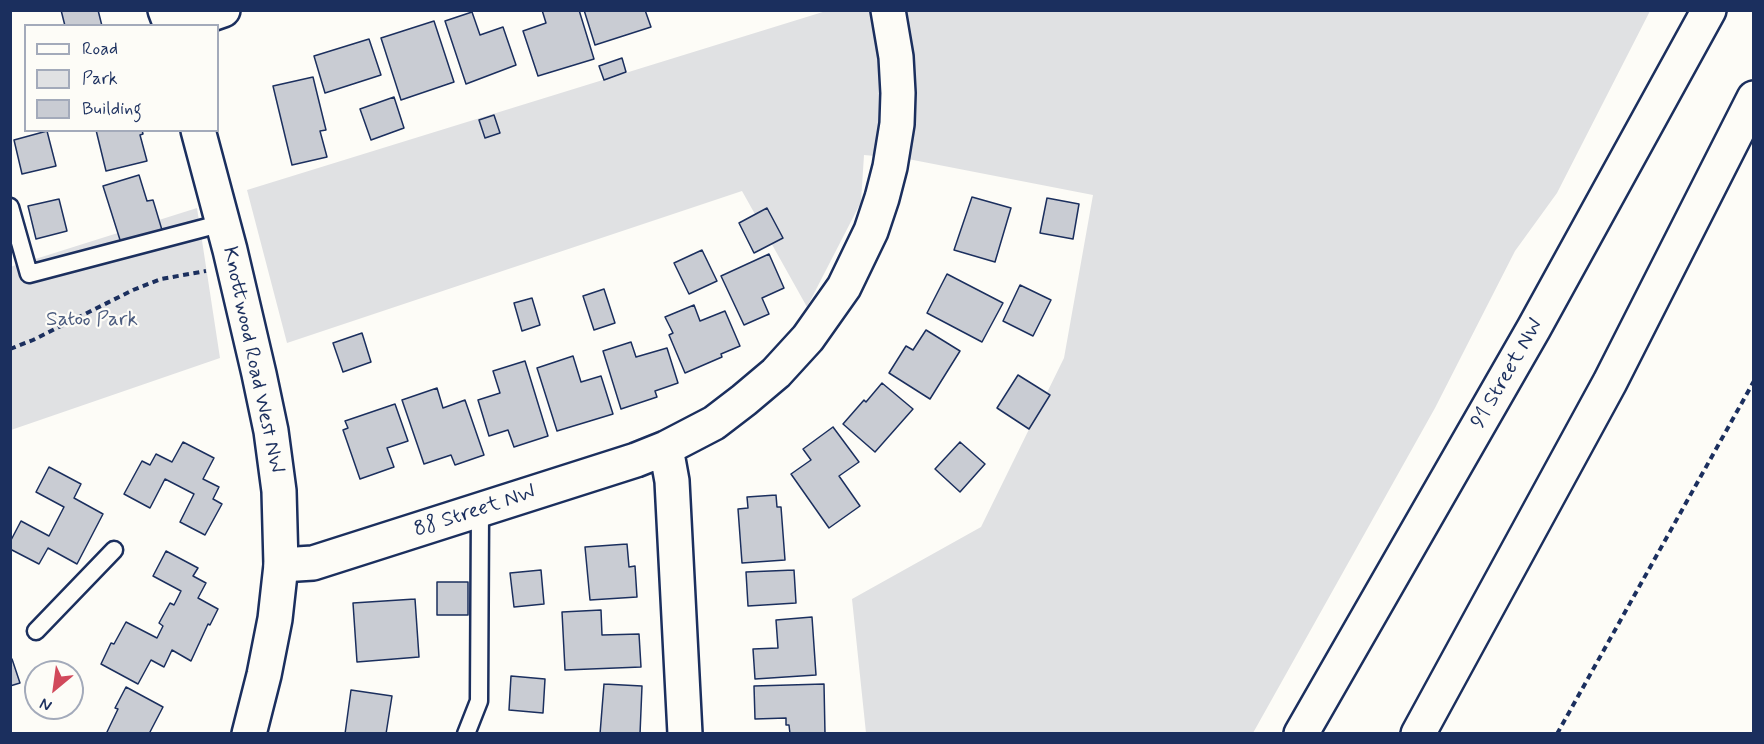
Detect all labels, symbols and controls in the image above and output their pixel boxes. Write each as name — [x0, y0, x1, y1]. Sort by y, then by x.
legend — [24, 24, 219, 132]
text: Road — [82, 37, 118, 61]
text: Park — [82, 67, 118, 91]
text: Building — [82, 97, 142, 121]
street label: Knottwood Road West NW — [216, 245, 288, 475]
park label: Satoo Park — [46, 308, 138, 334]
street label: 91 Street NW — [1467, 315, 1549, 433]
street label: 88 Street NW — [411, 481, 539, 543]
north arrow — [24, 660, 84, 720]
text: N — [36, 693, 56, 716]

